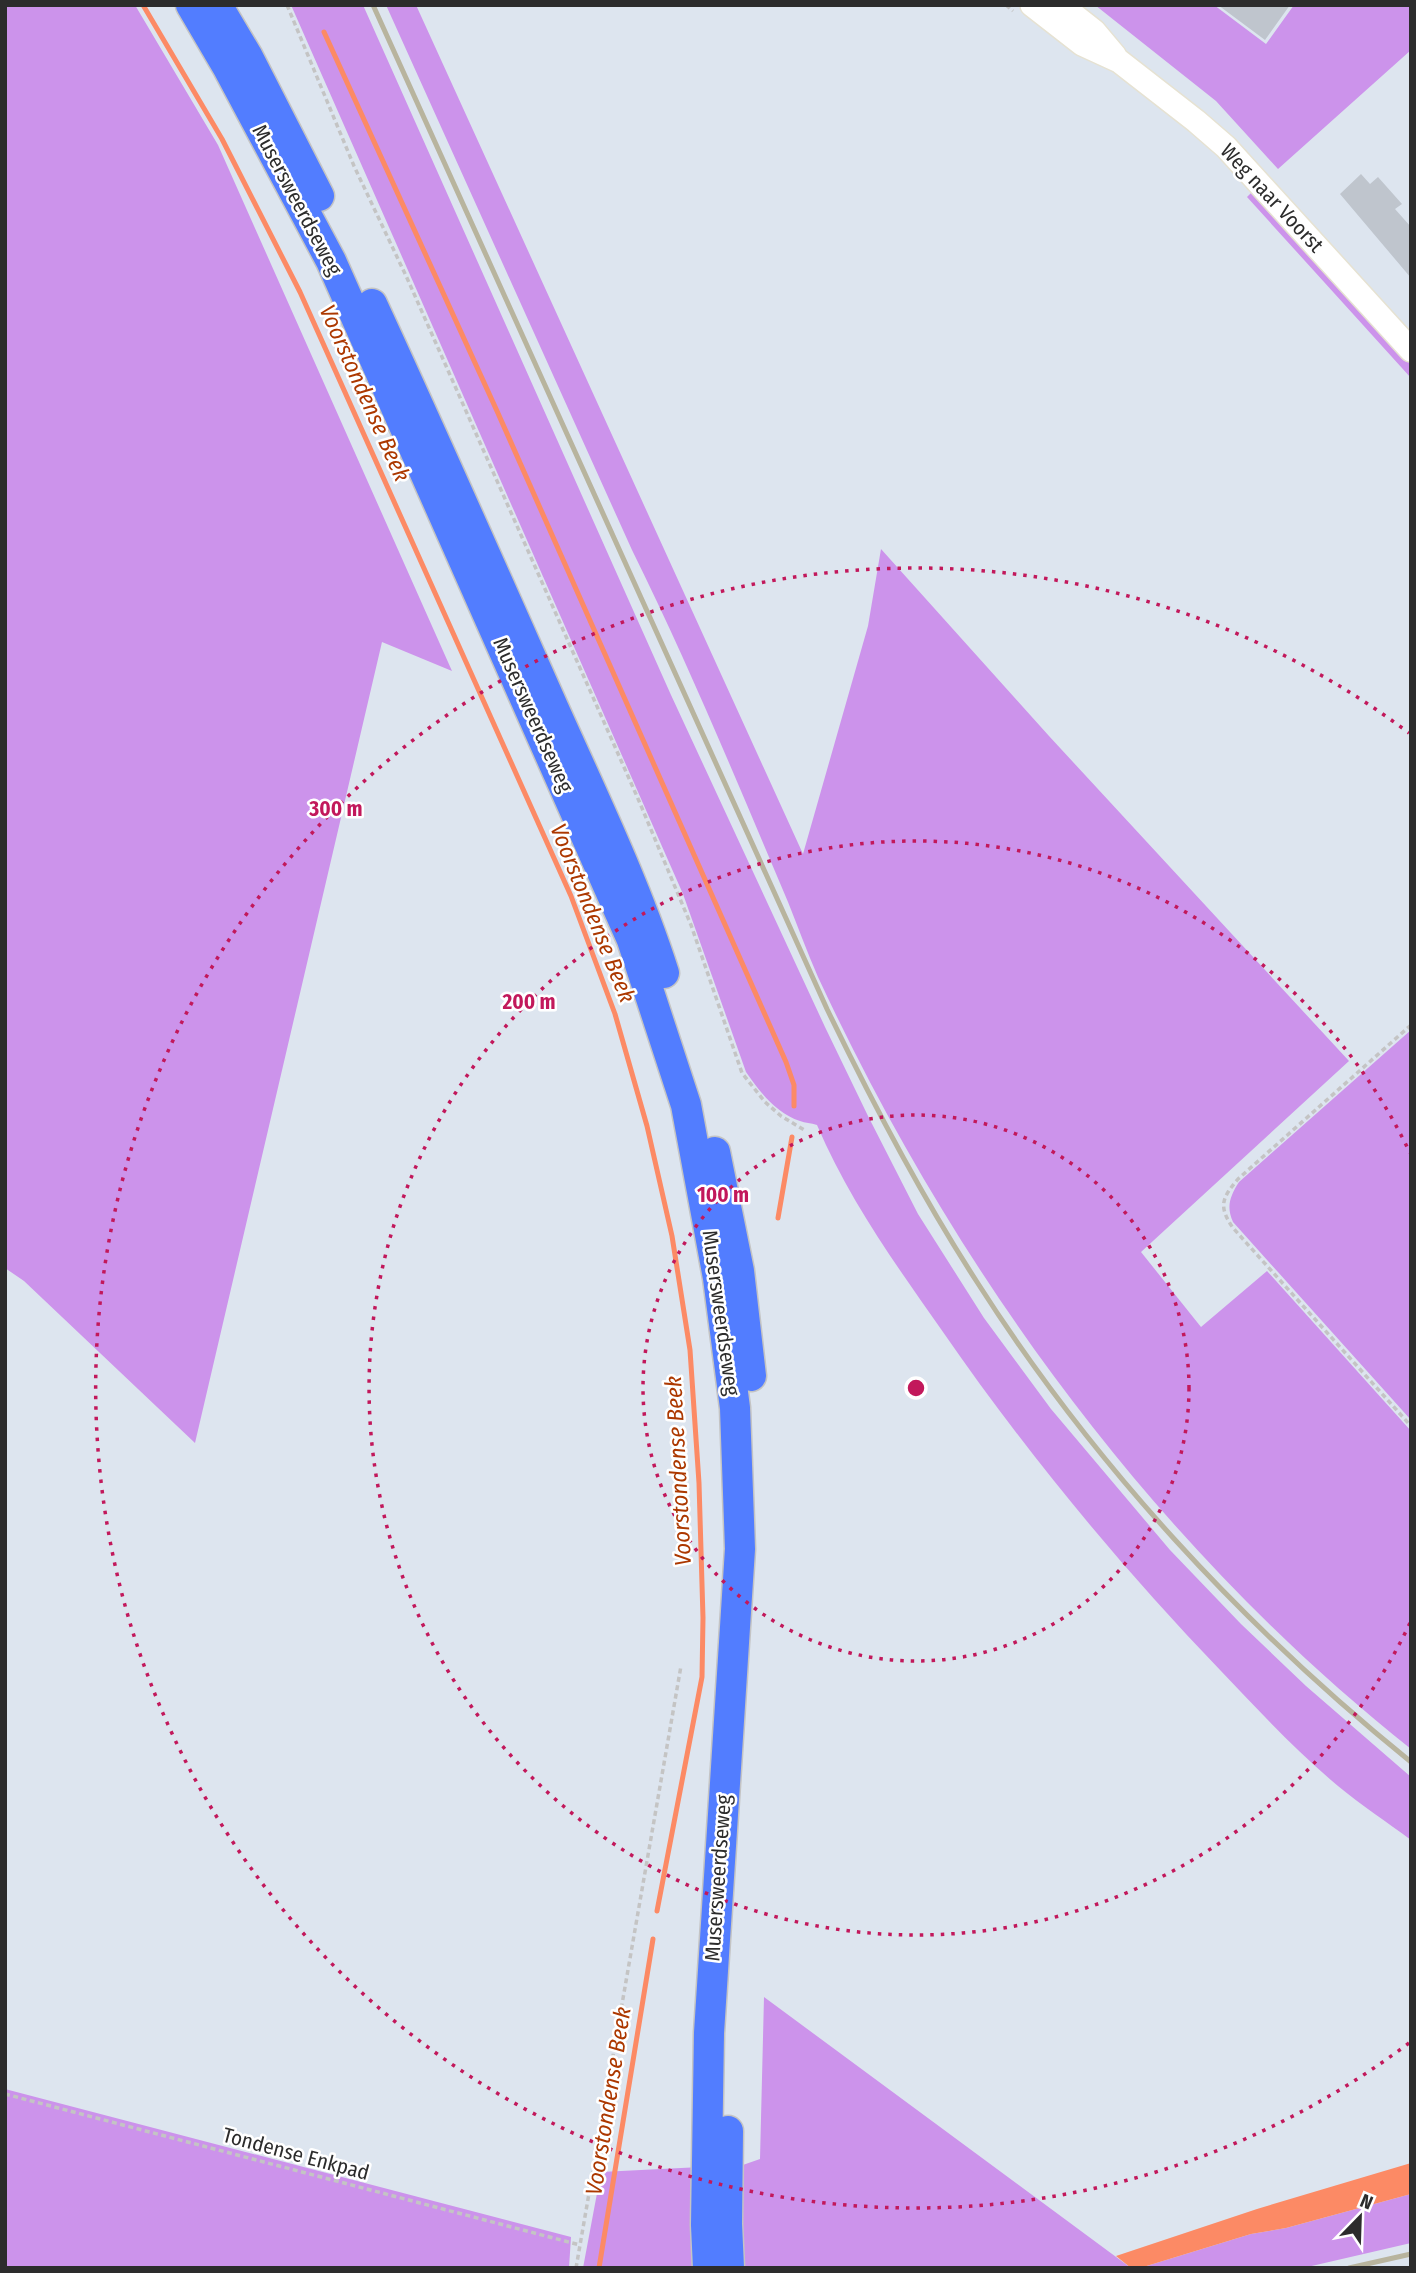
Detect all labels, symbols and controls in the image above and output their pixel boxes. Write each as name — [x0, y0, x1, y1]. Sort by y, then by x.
street label: Musersweerdseweg — [246, 120, 348, 280]
street label: Weg naar Voorst — [1215, 138, 1329, 258]
water label: Voorstondense Beek — [313, 300, 417, 486]
street label: Musersweerdseweg — [487, 633, 579, 797]
text: 300 m — [308, 796, 363, 822]
water label: Voorstondense Beek — [544, 820, 642, 1006]
text: 200 m — [501, 989, 556, 1015]
text: 100 m — [697, 1182, 749, 1208]
street label: Musersweerdseweg — [697, 1229, 746, 1398]
water label: Voorstondense Beek — [659, 1375, 697, 1567]
centre of rings — [904, 1376, 928, 1400]
street label: Musersweerdseweg — [699, 1794, 737, 1962]
water label: Voorstondense Beek — [579, 2005, 637, 2197]
street label: Tondense Enkpad — [220, 2122, 372, 2186]
north arrow — [1325, 2182, 1395, 2252]
text: N — [1357, 2189, 1376, 2215]

